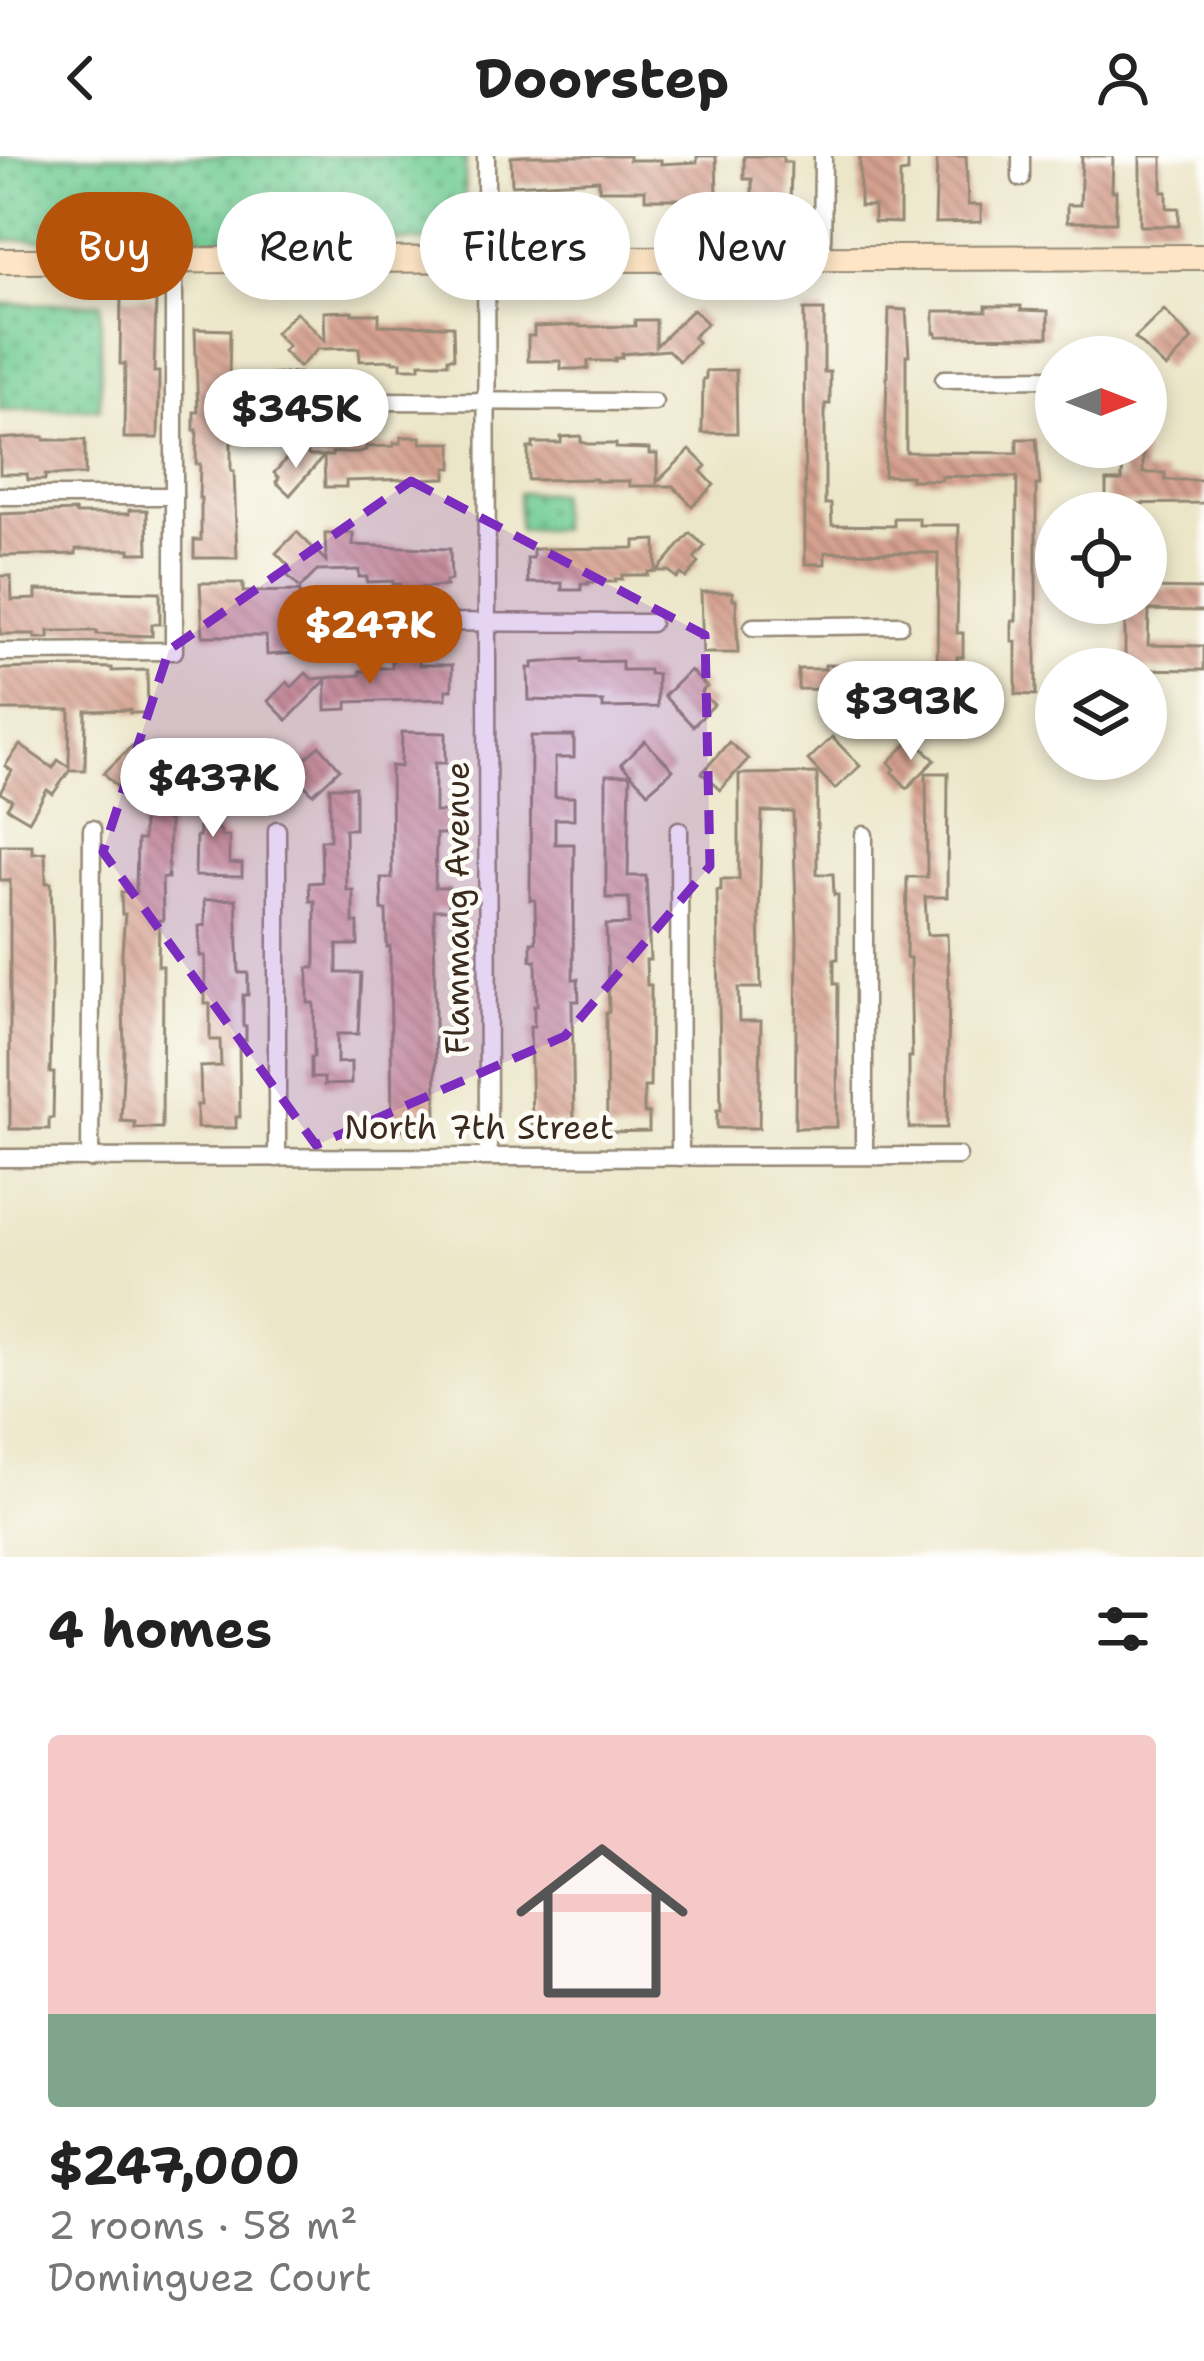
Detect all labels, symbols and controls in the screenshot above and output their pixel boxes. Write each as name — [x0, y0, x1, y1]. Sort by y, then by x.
text: Doorstep — [475, 42, 729, 114]
icon: back — [48, 45, 114, 111]
icon: person — [1090, 45, 1156, 111]
chip: Buy — [36, 192, 193, 300]
chip: Rent — [217, 192, 396, 300]
chip: Filters — [420, 192, 630, 300]
chip: New — [654, 192, 829, 300]
north arrow — [1035, 336, 1167, 468]
map controls — [1035, 336, 1167, 780]
pin: $345K — [212, 369, 380, 471]
text: $345K — [231, 382, 361, 434]
button: locate — [1035, 492, 1167, 624]
pin: $247K — [286, 585, 454, 687]
text: $247K — [304, 598, 436, 650]
button: layers — [1035, 648, 1167, 780]
pin: $393K — [827, 661, 995, 763]
text: $393K — [844, 674, 978, 726]
pin: $437K — [129, 738, 297, 840]
text: $437K — [147, 751, 279, 803]
street label: Flammang Avenue — [435, 761, 480, 1055]
street label: North 7th Street — [344, 1105, 614, 1150]
text: 4 homes — [48, 1595, 272, 1663]
icon: filters — [1090, 1596, 1156, 1662]
icon: home — [494, 1813, 710, 2029]
text: $247,000 — [48, 2131, 300, 2199]
text: 2 rooms · 58 m² — [48, 2199, 358, 2251]
text: Dominguez Court — [48, 2251, 372, 2303]

